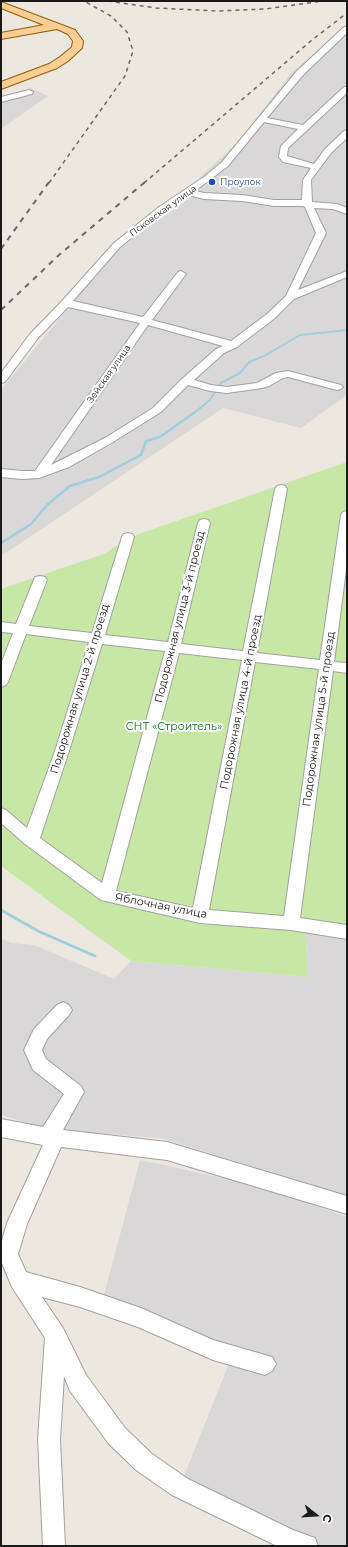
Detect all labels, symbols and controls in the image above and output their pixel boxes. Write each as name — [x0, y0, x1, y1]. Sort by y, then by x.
marker: Проулок — [207, 177, 217, 187]
place label: Проулок — [220, 177, 261, 187]
street label: Псковская улица — [127, 183, 199, 239]
street label: Зейская улица — [85, 343, 133, 405]
street label: Подорожная улица 3-й проезд — [152, 530, 208, 704]
street label: Подорожная улица 2-й проезд — [48, 603, 112, 775]
street label: Подорожная улица 4-й проезд — [218, 613, 264, 791]
street label: Подорожная улица 5-й проезд — [300, 630, 338, 808]
park label: СНТ «Строитель» — [126, 720, 222, 734]
street label: Яблочная улица — [114, 891, 208, 921]
north arrow — [296, 1495, 336, 1535]
text: С — [320, 1513, 335, 1524]

